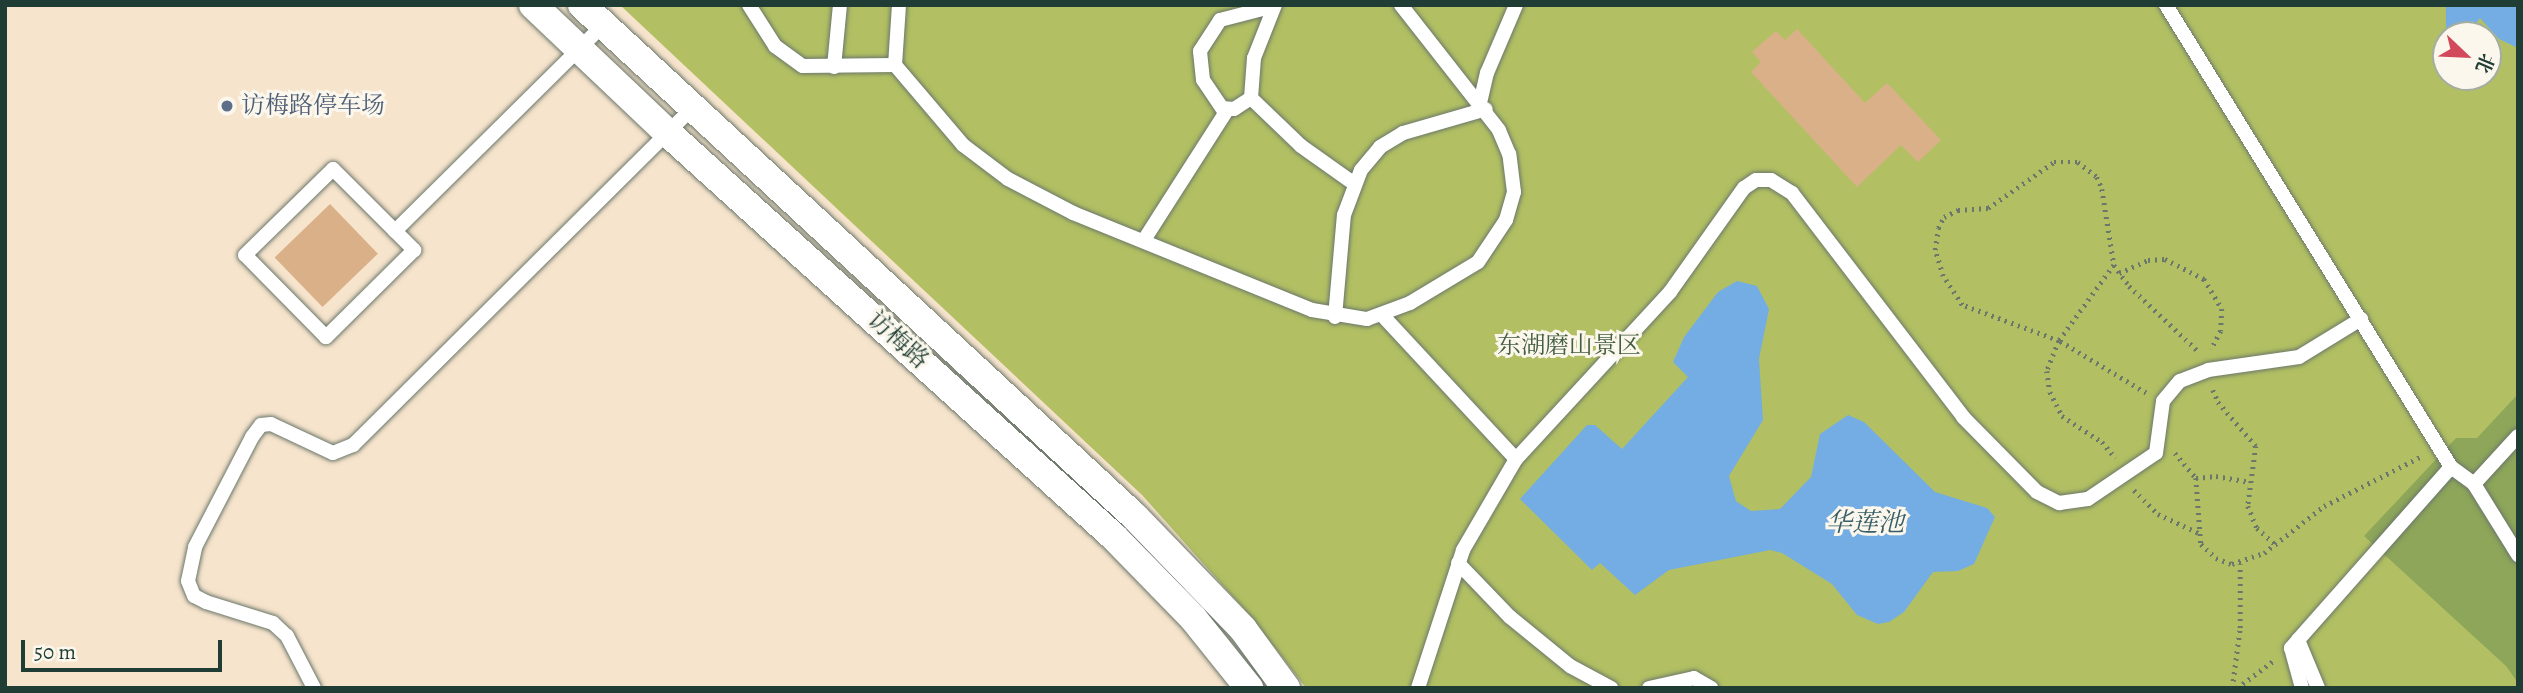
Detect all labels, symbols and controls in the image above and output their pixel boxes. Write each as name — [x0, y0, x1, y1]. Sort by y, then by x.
north arrow — [2432, 21, 2502, 91]
text: 北 — [2469, 50, 2500, 77]
place label: 访梅路停车场 — [241, 92, 385, 120]
marker: 访梅路停车场 — [219, 98, 235, 114]
street label: 访梅路 — [862, 305, 934, 375]
park label: 东湖磨山景区 — [1497, 332, 1641, 360]
water label: 华莲池 — [1826, 507, 1904, 539]
scale bar — [24, 626, 226, 670]
text: 50 m — [34, 638, 76, 666]

